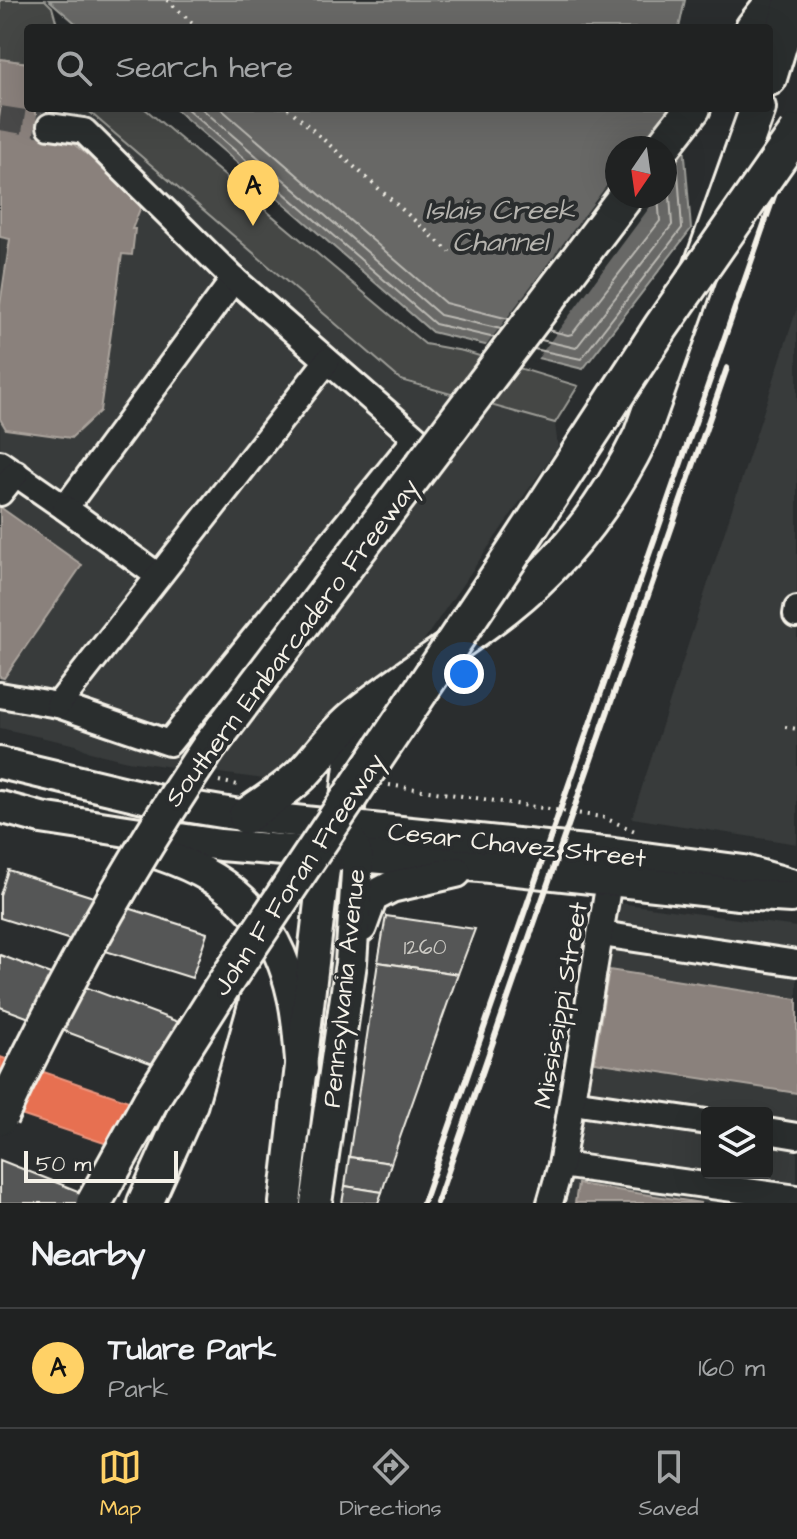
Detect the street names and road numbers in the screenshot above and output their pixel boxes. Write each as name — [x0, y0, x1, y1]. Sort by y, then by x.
street label: Southern Embarcadero Freeway — [156, 471, 429, 816]
street label: John F Foran Freeway — [204, 746, 395, 1004]
street label: Cesar Chavez Street — [386, 814, 648, 876]
street label: Pennsylvania Avenue — [314, 867, 376, 1109]
street label: Mississippi Street — [525, 899, 597, 1111]

